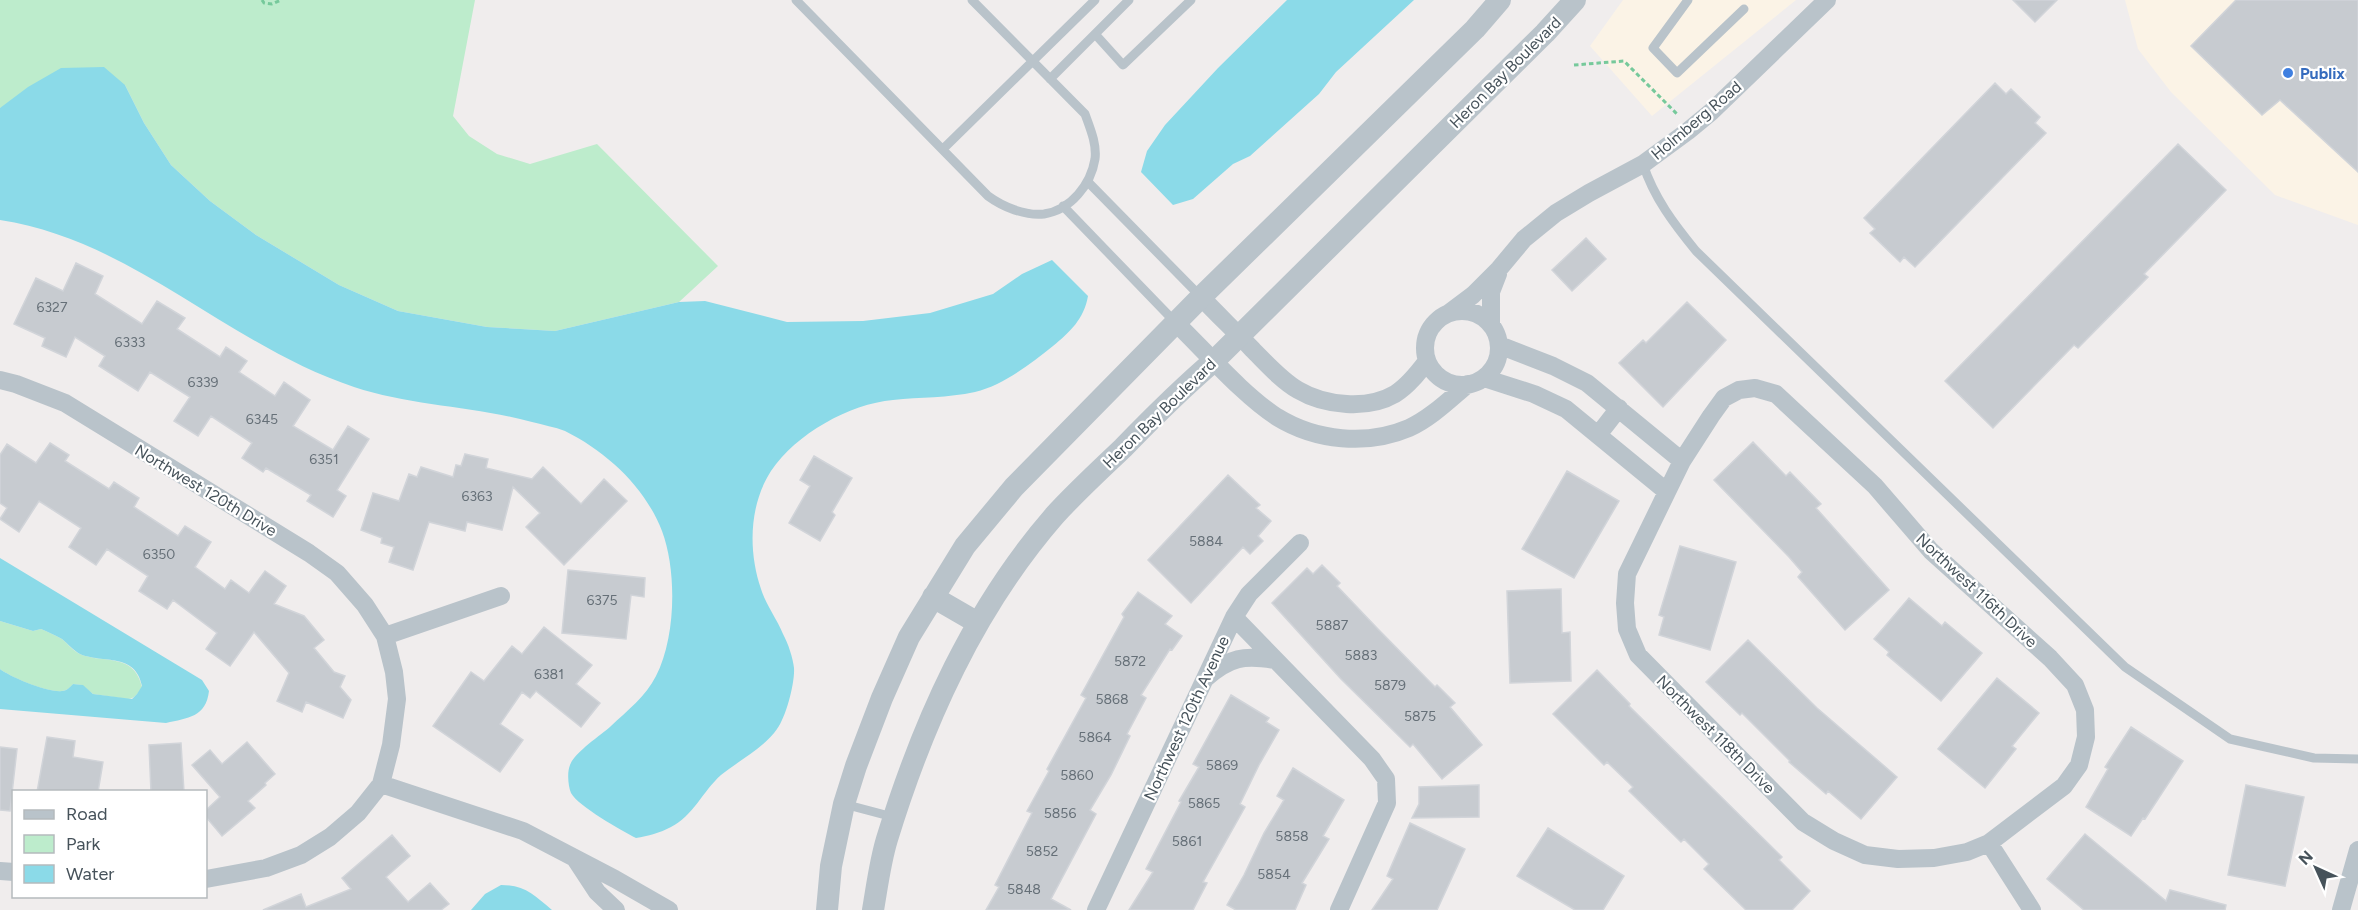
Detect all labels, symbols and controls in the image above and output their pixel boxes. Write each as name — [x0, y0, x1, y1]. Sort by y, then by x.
street label: Heron Bay Boulevard — [1446, 13, 1565, 132]
place label: Publix — [2300, 64, 2345, 83]
marker: Publix — [2281, 66, 2295, 80]
street label: Holmberg Road — [1647, 77, 1745, 164]
house number: 6327 — [37, 299, 68, 316]
house number: 6333 — [115, 334, 145, 351]
street label: Heron Bay Boulevard — [1099, 355, 1220, 472]
house number: 6339 — [187, 374, 219, 391]
house number: 6345 — [246, 411, 278, 428]
street label: Northwest 120th Drive — [131, 441, 280, 540]
house number: 6351 — [309, 451, 339, 468]
house number: 6363 — [461, 488, 493, 505]
street label: Northwest 116th Drive — [1912, 529, 2041, 652]
house number: 5884 — [1189, 533, 1223, 550]
house number: 6350 — [143, 546, 175, 563]
house number: 6375 — [586, 592, 618, 609]
house number: 5887 — [1316, 617, 1349, 634]
street label: Northwest 120th Avenue — [1140, 633, 1233, 803]
house number: 5883 — [1345, 647, 1377, 664]
house number: 5872 — [1114, 653, 1146, 670]
house number: 6381 — [534, 666, 564, 683]
street label: Northwest 118th Drive — [1653, 671, 1779, 798]
house number: 5879 — [1374, 677, 1406, 694]
house number: 5868 — [1095, 691, 1129, 708]
house number: 5875 — [1404, 708, 1436, 725]
house number: 5864 — [1078, 729, 1112, 746]
house number: 5869 — [1206, 757, 1238, 774]
house number: 5860 — [1060, 767, 1094, 784]
legend — [12, 790, 207, 898]
house number: 5865 — [1188, 795, 1220, 812]
text: Road — [66, 803, 107, 825]
house number: 5856 — [1044, 805, 1076, 822]
house number: 5858 — [1275, 828, 1309, 845]
text: Park — [66, 833, 101, 855]
house number: 5861 — [1172, 833, 1202, 850]
north arrow — [2286, 838, 2346, 898]
house number: 5852 — [1026, 843, 1058, 860]
text: N — [2295, 847, 2317, 869]
text: Water — [66, 863, 114, 885]
house number: 5854 — [1257, 866, 1291, 883]
house number: 5848 — [1007, 881, 1041, 898]

